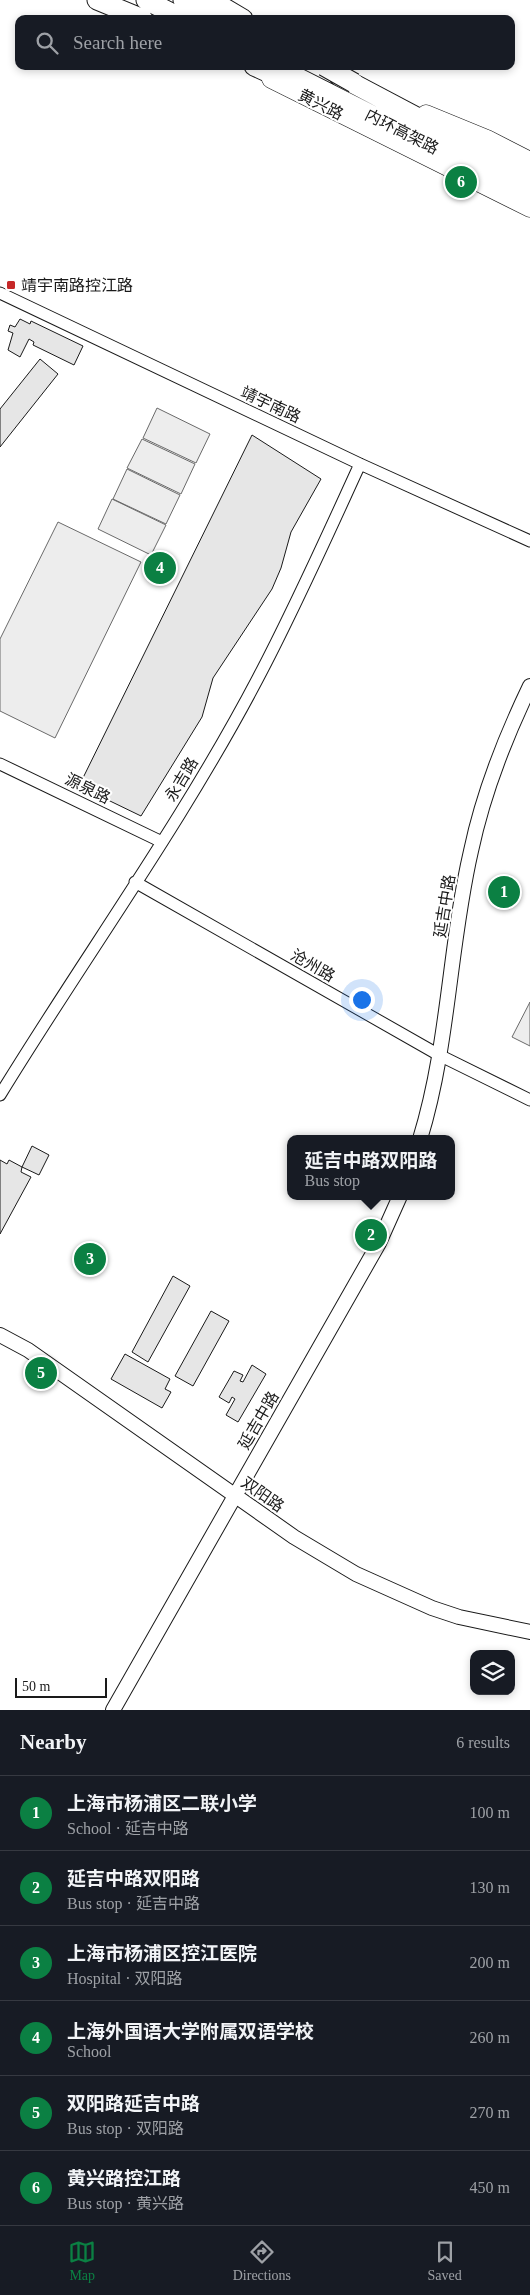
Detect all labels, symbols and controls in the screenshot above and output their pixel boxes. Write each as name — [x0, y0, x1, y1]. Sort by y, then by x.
search box — [15, 15, 515, 70]
icon: search — [33, 29, 61, 57]
text: Search here — [73, 32, 162, 53]
street label: 黄兴路 — [296, 86, 346, 123]
street label: 内环高架路 — [362, 106, 441, 157]
pin: 6 — [445, 163, 477, 201]
place label: 靖宇南路控江路 — [21, 277, 133, 294]
marker: 靖宇南路控江路 — [5, 279, 17, 291]
street label: 靖宇南路 — [238, 383, 303, 426]
pin: 4 — [144, 549, 176, 587]
street label: 永吉路 — [162, 754, 201, 804]
street label: 源泉路 — [62, 770, 113, 807]
street label: 延吉中路 — [431, 873, 458, 939]
pin: 1 — [488, 873, 520, 911]
street label: 沧州路 — [288, 946, 338, 985]
your location — [349, 987, 375, 1013]
popup — [287, 1135, 455, 1200]
text: 延吉中路双阳路 — [304, 1150, 438, 1171]
text: Bus stop — [304, 1172, 360, 1189]
pin: 2 — [355, 1216, 387, 1254]
pin: 3 — [74, 1240, 106, 1278]
pin: 5 — [25, 1354, 57, 1392]
street label: 延吉中路 — [235, 1388, 282, 1452]
street label: 双阳路 — [238, 1474, 287, 1515]
map controls — [470, 1650, 515, 1695]
button: layers — [470, 1650, 515, 1695]
scale bar — [15, 1675, 108, 1698]
text: 50 m — [22, 1679, 50, 1694]
text: Nearby — [20, 1730, 87, 1754]
text: 6 results — [456, 1734, 510, 1751]
text: 上海市杨浦区二联小学 — [67, 1793, 257, 1814]
text: 1 — [32, 1804, 40, 1821]
text: 100 m — [470, 1804, 510, 1821]
text: School · 延吉中路 — [67, 1820, 189, 1837]
text: 延吉中路双阳路 — [67, 1868, 200, 1889]
text: 2 — [32, 1879, 40, 1896]
text: 130 m — [470, 1879, 510, 1896]
text: Bus stop · 延吉中路 — [67, 1895, 200, 1912]
text: 上海市杨浦区控江医院 — [67, 1943, 257, 1964]
text: 3 — [32, 1954, 40, 1971]
text: 200 m — [470, 1954, 510, 1971]
text: Hospital · 双阳路 — [67, 1970, 183, 1987]
text: 上海外国语大学附属双语学校 — [67, 2021, 314, 2042]
text: 4 — [32, 2029, 40, 2046]
text: 260 m — [470, 2029, 510, 2046]
text: School — [67, 2043, 111, 2060]
text: 双阳路延吉中路 — [67, 2093, 200, 2114]
text: 5 — [32, 2104, 40, 2121]
text: 270 m — [470, 2104, 510, 2121]
text: Bus stop · 双阳路 — [67, 2120, 184, 2137]
text: 黄兴路控江路 — [67, 2168, 181, 2189]
text: 6 — [32, 2179, 40, 2196]
text: 450 m — [470, 2179, 510, 2196]
text: Bus stop · 黄兴路 — [67, 2195, 184, 2212]
tab: Map — [68, 2238, 96, 2284]
tab: Directions — [233, 2238, 291, 2284]
tab: Saved — [428, 2238, 462, 2284]

